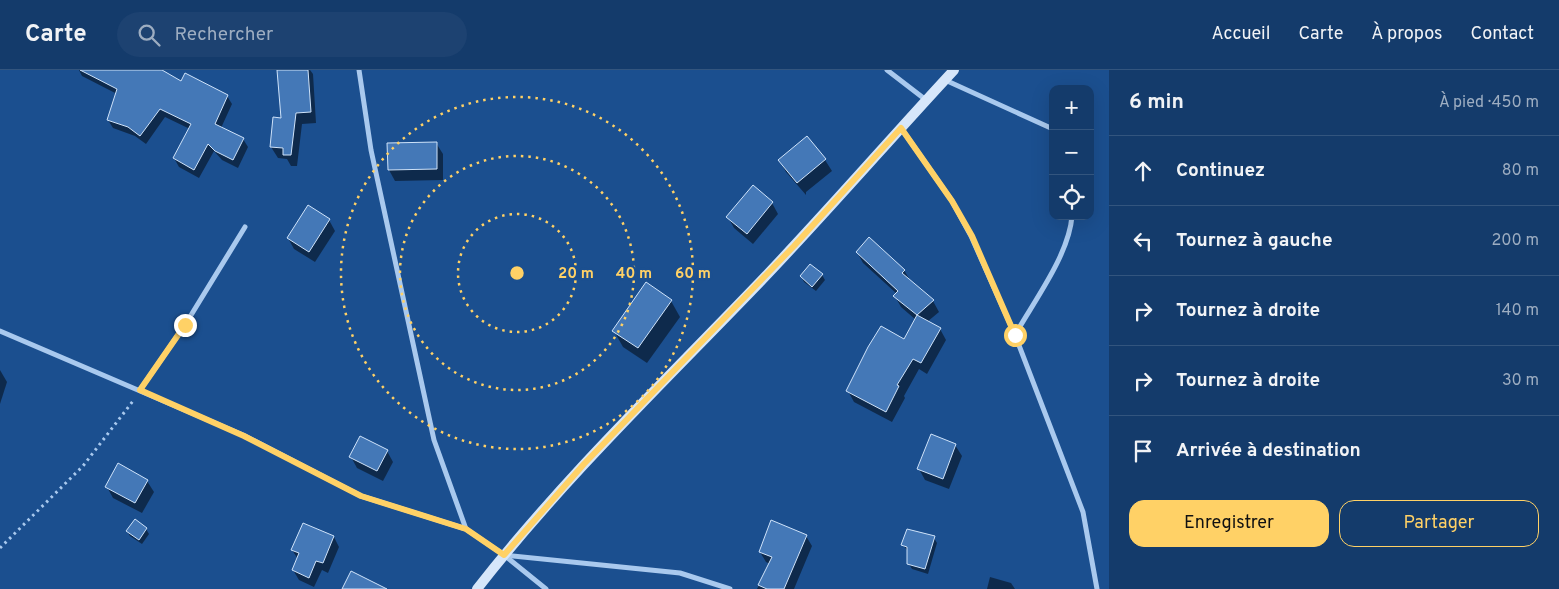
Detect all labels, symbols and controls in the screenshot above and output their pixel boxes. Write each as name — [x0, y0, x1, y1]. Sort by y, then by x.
search box — [117, 12, 467, 57]
text: Carte — [25, 20, 87, 50]
icon: search — [135, 21, 163, 49]
text: Rechercher — [175, 23, 273, 47]
text: Accueil — [1211, 23, 1270, 46]
text: Carte — [1298, 23, 1343, 46]
text: À propos — [1371, 23, 1442, 46]
text: Contact — [1470, 23, 1534, 46]
map controls — [1049, 85, 1094, 220]
button: + — [1049, 85, 1094, 130]
text: 6 min — [1129, 89, 1184, 116]
text: À pied · 450 m — [1439, 93, 1539, 113]
button: − — [1049, 130, 1094, 175]
icon: ahead — [1129, 157, 1157, 185]
text: Continuez — [1176, 159, 1265, 183]
text: 80 m — [1502, 161, 1539, 181]
button: locate — [1049, 175, 1094, 220]
icon: left — [1129, 227, 1157, 255]
text: Tournez à gauche — [1176, 229, 1333, 253]
text: 200 m — [1491, 231, 1539, 251]
centre of rings — [508, 264, 526, 282]
text: 20 m — [558, 265, 594, 284]
text: 40 m — [616, 265, 652, 284]
text: 60 m — [675, 265, 711, 284]
icon: right — [1129, 297, 1157, 325]
text: Tournez à droite — [1176, 299, 1320, 323]
text: 140 m — [1496, 301, 1539, 321]
route end — [174, 314, 197, 337]
route start — [1004, 324, 1027, 347]
icon: right — [1129, 367, 1157, 395]
text: Tournez à droite — [1176, 369, 1320, 393]
text: 30 m — [1502, 371, 1539, 391]
icon: arrive — [1129, 437, 1157, 465]
text: Arrivée à destination — [1176, 439, 1361, 463]
button: Enregistrer — [1129, 500, 1329, 547]
button: Partager — [1339, 500, 1539, 547]

